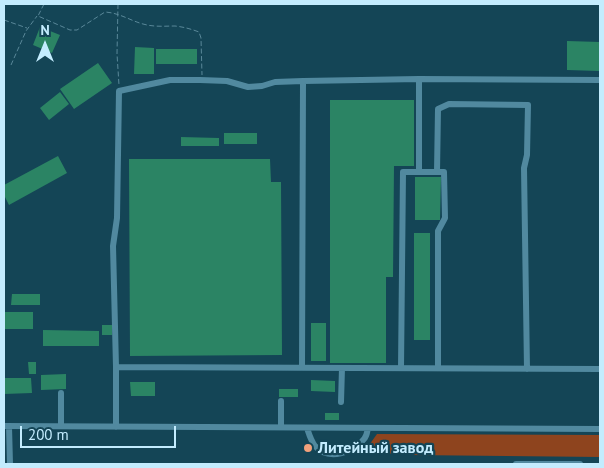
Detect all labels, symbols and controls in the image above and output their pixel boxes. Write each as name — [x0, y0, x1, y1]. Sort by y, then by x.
north arrow — [20, 20, 70, 70]
text: N — [40, 21, 50, 39]
scale bar — [22, 416, 179, 448]
text: 200 m — [28, 425, 69, 444]
place label: Литейный завод — [318, 438, 433, 458]
marker: Литейный завод — [302, 442, 314, 454]

